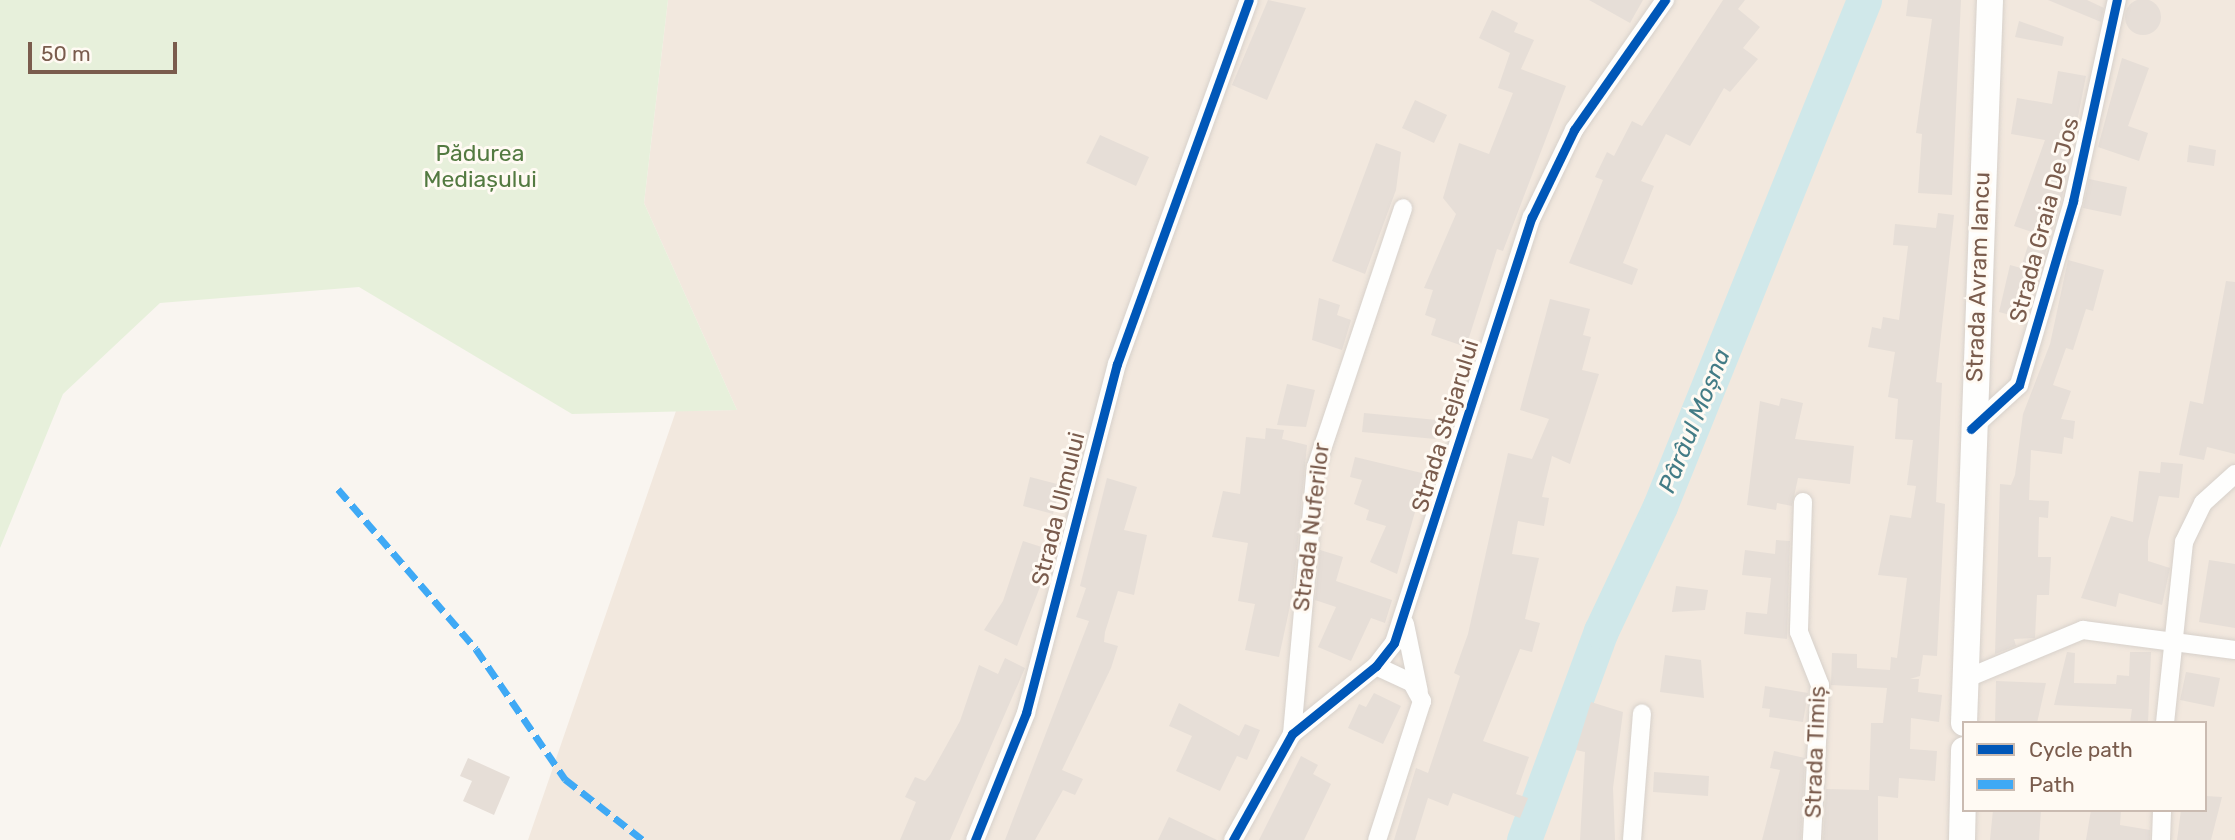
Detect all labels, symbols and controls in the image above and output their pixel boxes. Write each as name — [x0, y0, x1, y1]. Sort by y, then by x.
scale bar — [32, 28, 180, 72]
text: 50 m — [41, 41, 91, 66]
street label: Strada Graia De Jos — [2003, 114, 2085, 326]
park label: Pădurea Mediașului — [423, 139, 537, 193]
street label: Strada Avram Iancu — [1961, 171, 1995, 383]
street label: Strada Stejarului — [1406, 336, 1484, 516]
water label: Pârâul Moșna — [1653, 345, 1737, 497]
street label: Strada Ulmului — [1026, 429, 1090, 589]
street label: Strada Nuferilor — [1287, 441, 1335, 613]
street label: Strada Timiș — [1799, 685, 1831, 819]
legend — [1962, 721, 2207, 812]
text: Cycle path — [2029, 737, 2133, 762]
text: Path — [2029, 772, 2075, 797]

